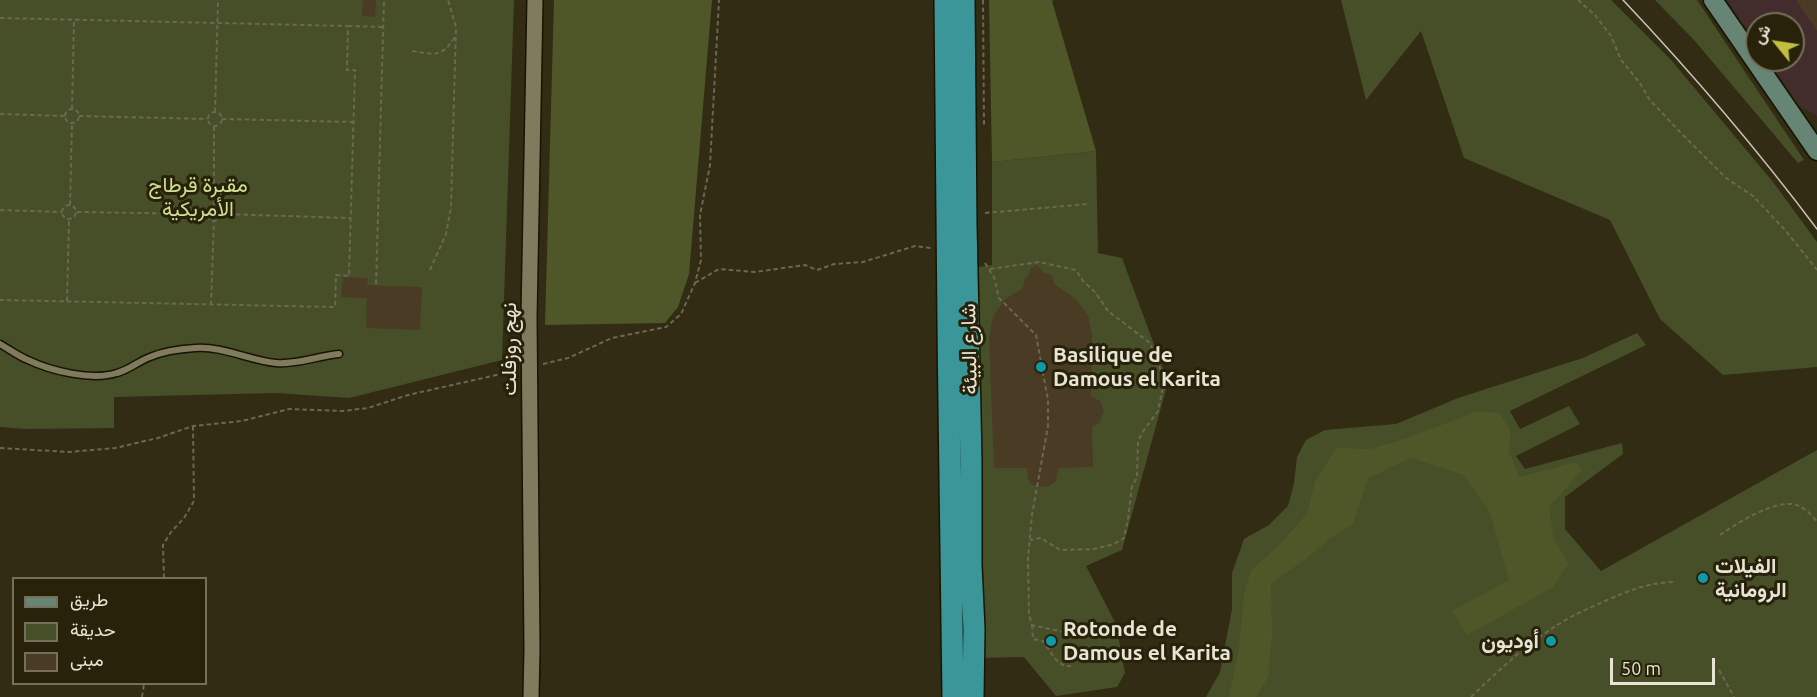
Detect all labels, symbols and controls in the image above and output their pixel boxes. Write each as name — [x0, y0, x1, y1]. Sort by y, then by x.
north arrow — [1745, 12, 1805, 72]
text: ش — [1749, 21, 1774, 47]
park label: مقبرة قرطاج الأمريكية — [148, 172, 248, 222]
street label: نهج روزفلت — [496, 302, 522, 396]
street label: شارع البيئة — [956, 303, 982, 395]
place label: Basilique de Damous el Karita — [1053, 342, 1221, 392]
marker: Basilique de Damous el Karita — [1034, 360, 1048, 374]
place label: الفيلات الرومانية — [1715, 553, 1787, 603]
marker: الفيلات الرومانية — [1696, 571, 1710, 585]
legend — [12, 577, 207, 685]
text: طريق — [70, 589, 108, 609]
place label: Rotonde de Damous el Karita — [1063, 616, 1231, 666]
text: حديقة — [70, 619, 116, 639]
place label: أوديون — [1481, 628, 1539, 654]
marker: Rotonde de Damous el Karita — [1044, 634, 1058, 648]
marker: أوديون — [1544, 634, 1558, 648]
scale bar — [1613, 646, 1718, 684]
text: مبنى — [70, 649, 104, 669]
text: 50 m — [1621, 658, 1661, 678]

